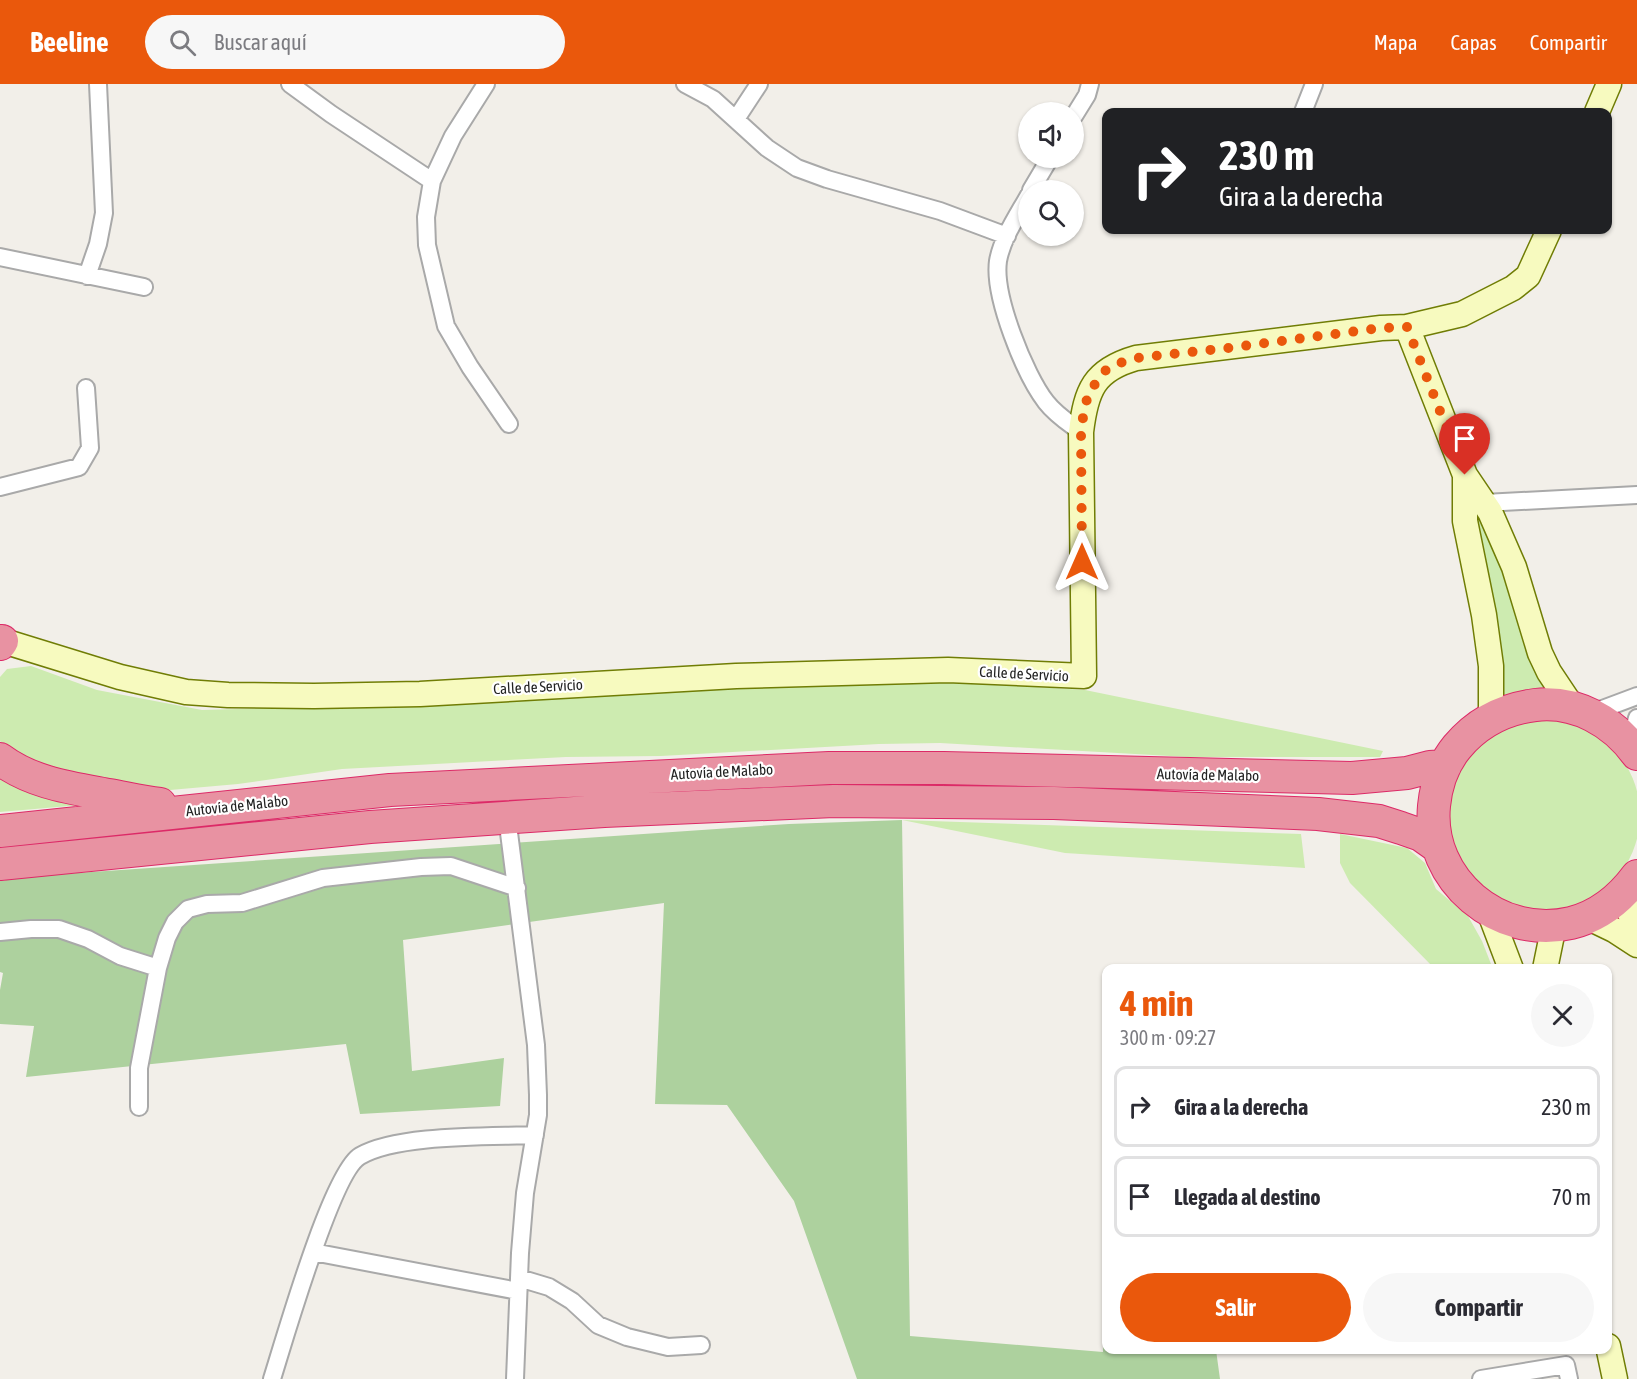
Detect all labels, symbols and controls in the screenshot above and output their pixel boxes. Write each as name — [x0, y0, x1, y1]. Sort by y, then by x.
search box — [145, 15, 565, 69]
text: Beeline — [30, 26, 109, 58]
icon: search — [166, 26, 199, 59]
text: Buscar aquí — [214, 29, 307, 55]
text: Mapa — [1374, 30, 1417, 54]
text: Capas — [1450, 30, 1497, 54]
text: Compartir — [1530, 30, 1607, 54]
map controls — [1018, 102, 1084, 246]
button: sound — [1018, 102, 1084, 168]
text: 230 m — [1219, 131, 1314, 179]
icon: right — [1120, 132, 1198, 210]
button: search — [1018, 180, 1084, 246]
text: Gira a la derecha — [1219, 181, 1384, 212]
pin — [1439, 413, 1490, 475]
icon: arrive — [1448, 422, 1481, 455]
position arrow — [1050, 530, 1114, 594]
street label: Calle de Servicio — [979, 663, 1069, 684]
street label: Calle de Servicio — [493, 676, 583, 697]
street label: Autovía de Malabo — [670, 760, 774, 783]
street label: Autovía de Malabo — [1157, 765, 1259, 784]
street label: Autovía de Malabo — [185, 792, 289, 819]
text: 4 min — [1120, 982, 1194, 1024]
button: close — [1531, 984, 1594, 1047]
text: 300 m · 09:27 — [1120, 1026, 1216, 1049]
icon: right — [1123, 1090, 1156, 1123]
text: Gira a la derecha — [1174, 1094, 1308, 1120]
text: 230 m — [1541, 1094, 1591, 1120]
icon: arrive — [1123, 1180, 1156, 1213]
text: Llegada al destino — [1174, 1184, 1321, 1210]
text: 70 m — [1551, 1184, 1591, 1210]
button: Salir — [1120, 1273, 1351, 1342]
button: Compartir — [1363, 1273, 1594, 1342]

